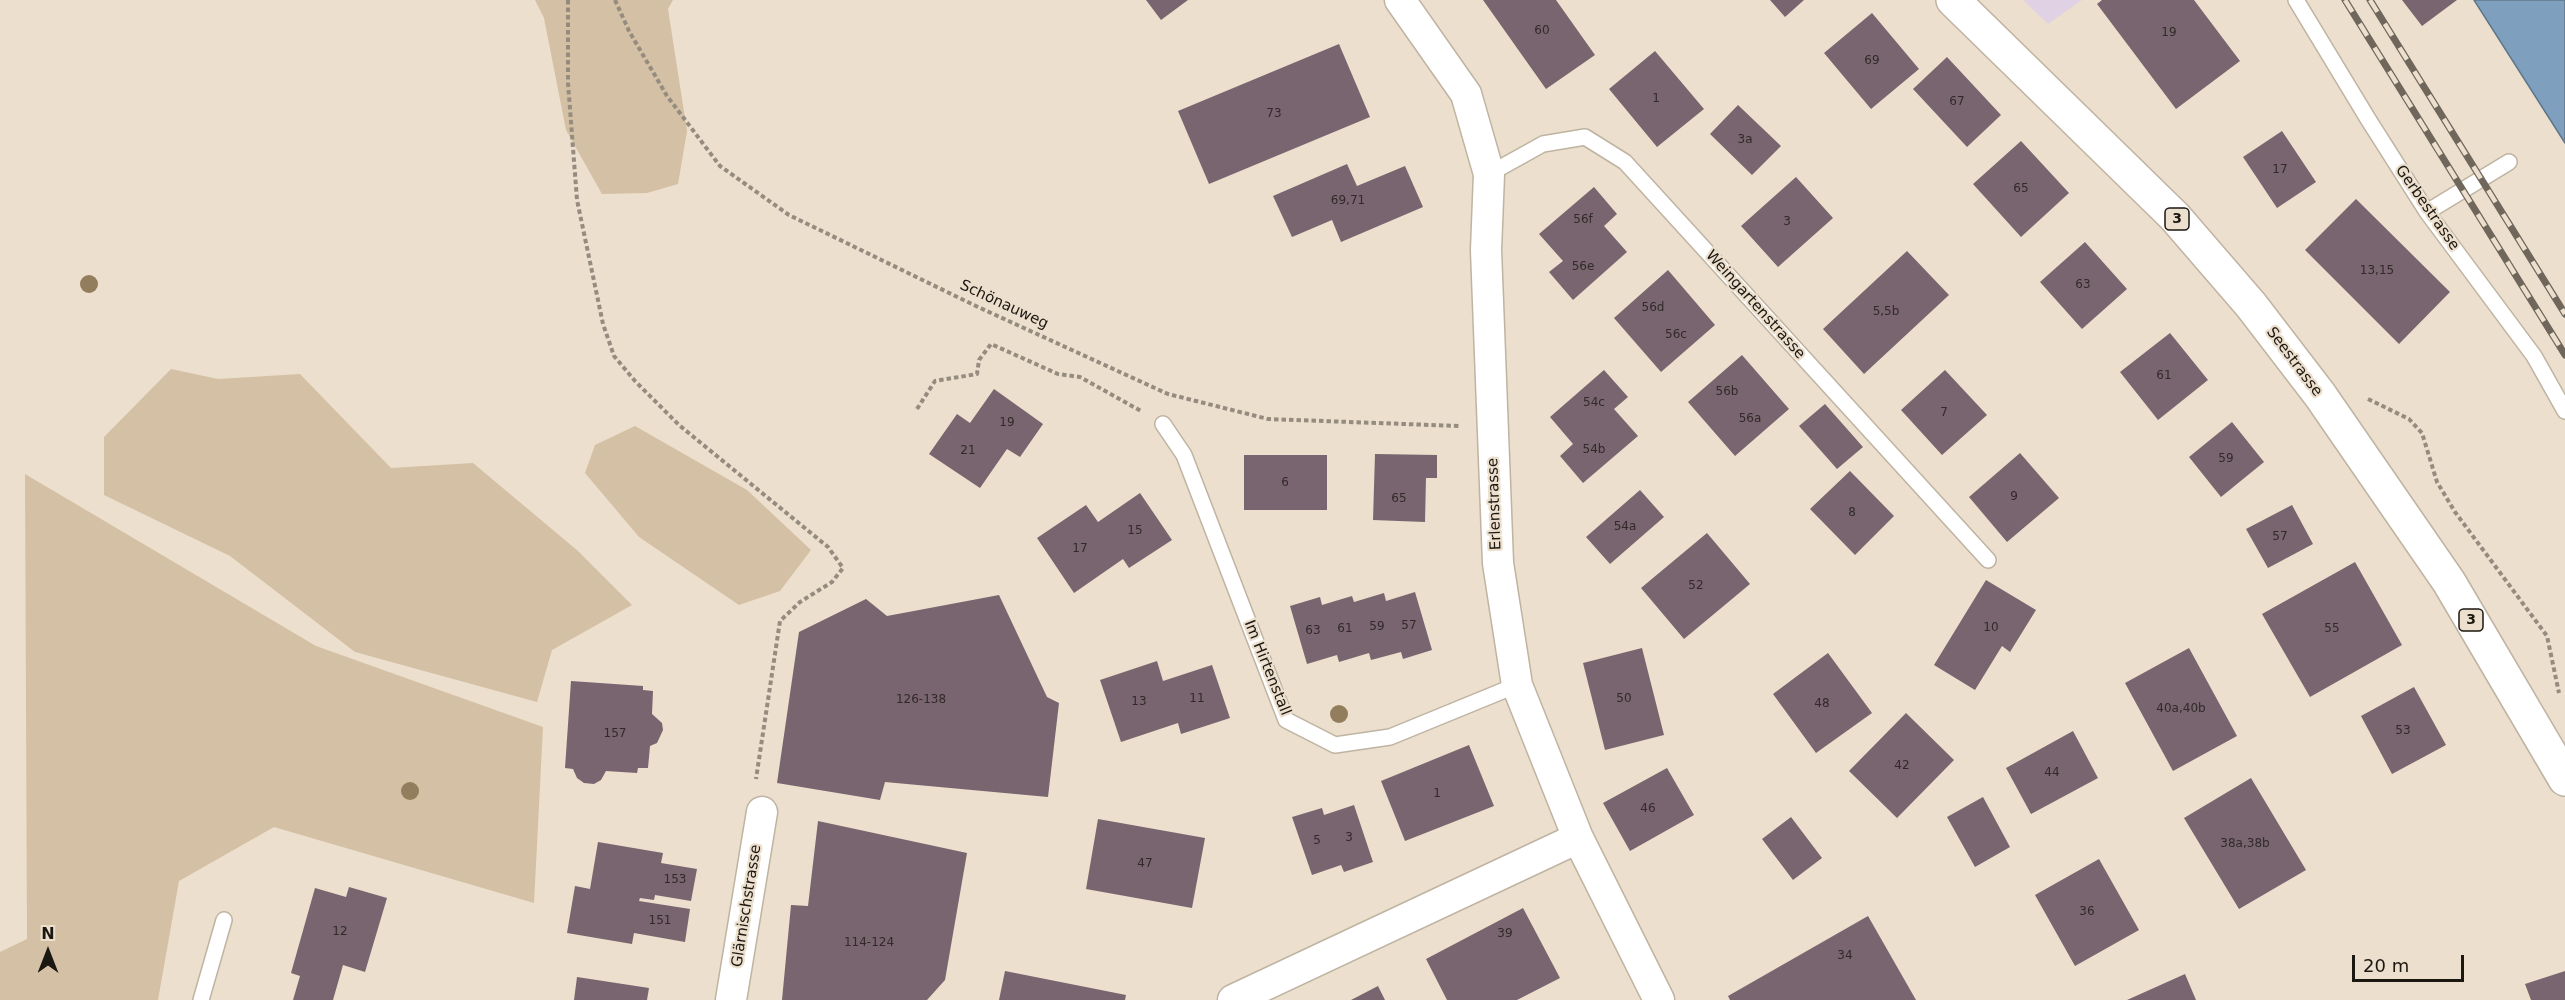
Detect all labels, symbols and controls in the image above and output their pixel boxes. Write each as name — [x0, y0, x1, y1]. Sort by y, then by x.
house number: 60 — [1534, 24, 1550, 38]
house number: 19 — [2161, 26, 2177, 40]
house number: 69 — [1864, 54, 1880, 68]
house number: 1 — [1652, 92, 1660, 106]
house number: 67 — [1949, 95, 1965, 109]
house number: 73 — [1266, 107, 1282, 121]
house number: 3a — [1738, 133, 1752, 147]
street label: Gerbestrasse — [2391, 162, 2463, 254]
house number: 17 — [2272, 163, 2288, 177]
house number: 65 — [2013, 182, 2029, 196]
house number: 69,71 — [1331, 194, 1365, 208]
road number: 3 — [2165, 208, 2189, 230]
house number: 56f — [1573, 213, 1593, 227]
house number: 3 — [1783, 215, 1791, 229]
street label: Weingartenstrasse — [1701, 247, 1809, 363]
house number: 56e — [1572, 260, 1594, 274]
house number: 13,15 — [2360, 264, 2394, 278]
street label: Schönauweg — [957, 277, 1051, 333]
house number: 63 — [2075, 278, 2091, 292]
house number: 56d — [1642, 301, 1664, 315]
house number: 5,5b — [1873, 305, 1899, 319]
street label: Seestrasse — [2262, 324, 2326, 400]
house number: 56c — [1665, 328, 1687, 342]
house number: 61 — [2156, 369, 2172, 383]
house number: 56b — [1716, 385, 1738, 399]
house number: 54c — [1583, 396, 1605, 410]
house number: 7 — [1940, 406, 1948, 420]
house number: 56a — [1739, 412, 1761, 426]
house number: 19 — [999, 416, 1015, 430]
house number: 54b — [1583, 443, 1605, 457]
house number: 21 — [960, 444, 976, 458]
house number: 59 — [2218, 452, 2234, 466]
street label: Erlenstrasse — [1484, 457, 1506, 551]
house number: 6 — [1281, 476, 1289, 490]
house number: 9 — [2010, 490, 2018, 504]
house number: 65 — [1391, 492, 1407, 506]
house number: 8 — [1848, 506, 1856, 520]
house number: 54a — [1614, 520, 1636, 534]
house number: 15 — [1127, 524, 1143, 538]
house number: 57 — [2272, 530, 2288, 544]
house number: 17 — [1072, 542, 1088, 556]
house number: 52 — [1688, 579, 1704, 593]
road number: 3 — [2459, 609, 2483, 631]
street label: Im Hirtenstall — [1240, 618, 1294, 718]
house number: 57 — [1401, 619, 1417, 633]
house number: 59 — [1369, 620, 1385, 634]
house number: 10 — [1983, 621, 1999, 635]
house number: 61 — [1337, 622, 1353, 636]
house number: 55 — [2324, 622, 2340, 636]
house number: 63 — [1305, 624, 1321, 638]
house number: 11 — [1189, 692, 1205, 706]
house number: 50 — [1616, 692, 1632, 706]
house number: 126-138 — [896, 693, 946, 707]
house number: 13 — [1131, 695, 1147, 709]
house number: 48 — [1814, 697, 1830, 711]
house number: 40a,40b — [2156, 702, 2206, 716]
house number: 53 — [2395, 724, 2411, 738]
house number: 157 — [604, 727, 626, 741]
house number: 42 — [1894, 759, 1910, 773]
house number: 44 — [2044, 766, 2060, 780]
house number: 1 — [1433, 787, 1441, 801]
house number: 46 — [1640, 802, 1656, 816]
house number: 3 — [1345, 831, 1353, 845]
house number: 5 — [1313, 834, 1321, 848]
house number: 38a,38b — [2220, 837, 2270, 851]
street label: Glärnischstrasse — [728, 843, 766, 969]
house number: 47 — [1137, 857, 1153, 871]
house number: 153 — [664, 873, 686, 887]
house number: 36 — [2079, 905, 2095, 919]
house number: 151 — [649, 914, 671, 928]
north arrow — [18, 922, 78, 982]
text: N — [41, 924, 55, 943]
house number: 12 — [332, 925, 348, 939]
house number: 39 — [1497, 927, 1513, 941]
house number: 114-124 — [844, 936, 894, 950]
scale bar — [2355, 943, 2468, 981]
house number: 34 — [1837, 949, 1853, 963]
text: 20 m — [2363, 955, 2409, 976]

